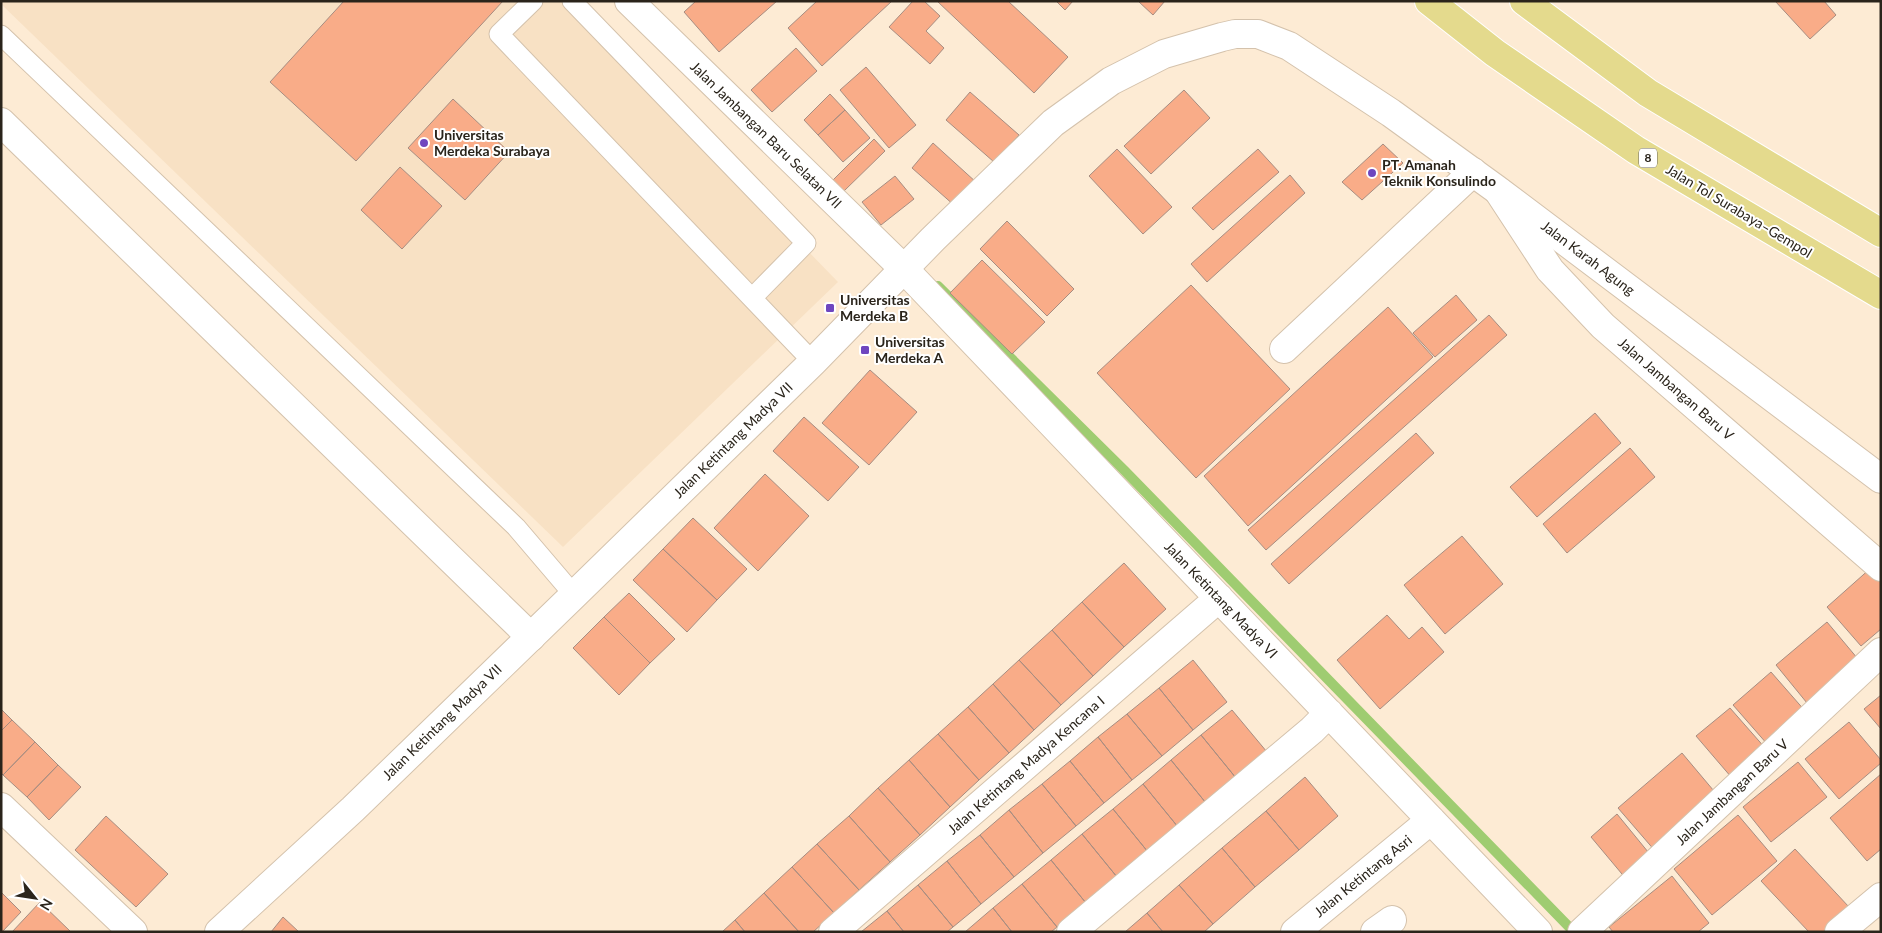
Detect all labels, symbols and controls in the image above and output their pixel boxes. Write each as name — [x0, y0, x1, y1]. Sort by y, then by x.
street label: Jalan Jambangan Baru Selatan VII — [687, 58, 846, 212]
place label: Universitas Merdeka Surabaya — [434, 126, 550, 159]
marker: Universitas Merdeka Surabaya — [418, 137, 430, 149]
road number: 8 — [1639, 148, 1657, 168]
place label: PT. Amanah Teknik Konsulindo — [1382, 156, 1496, 189]
street label: Jalan Tol Surabaya–Gempol — [1663, 160, 1815, 261]
marker: PT. Amanah Teknik Konsulindo — [1366, 167, 1378, 179]
street label: Jalan Karah Agung — [1538, 217, 1639, 298]
place label: Universitas Merdeka B — [840, 291, 910, 324]
marker: Universitas Merdeka B — [824, 302, 836, 314]
place label: Universitas Merdeka A — [875, 333, 945, 366]
street label: Jalan Jambangan Baru V — [1615, 334, 1738, 444]
marker: Universitas Merdeka A — [859, 344, 871, 356]
street label: Jalan Ketintang Madya VII — [669, 378, 796, 501]
street label: Jalan Ketintang Madya VI — [1161, 538, 1281, 661]
street label: Jalan Ketintang Madya VII — [378, 660, 505, 783]
street label: Jalan Ketintang Madya Kencana I — [944, 692, 1108, 837]
street label: Jalan Jambangan Baru V — [1672, 735, 1792, 848]
street label: Jalan Ketintang Asri — [1310, 831, 1415, 920]
north arrow — [10, 873, 60, 923]
text: N — [37, 896, 57, 914]

